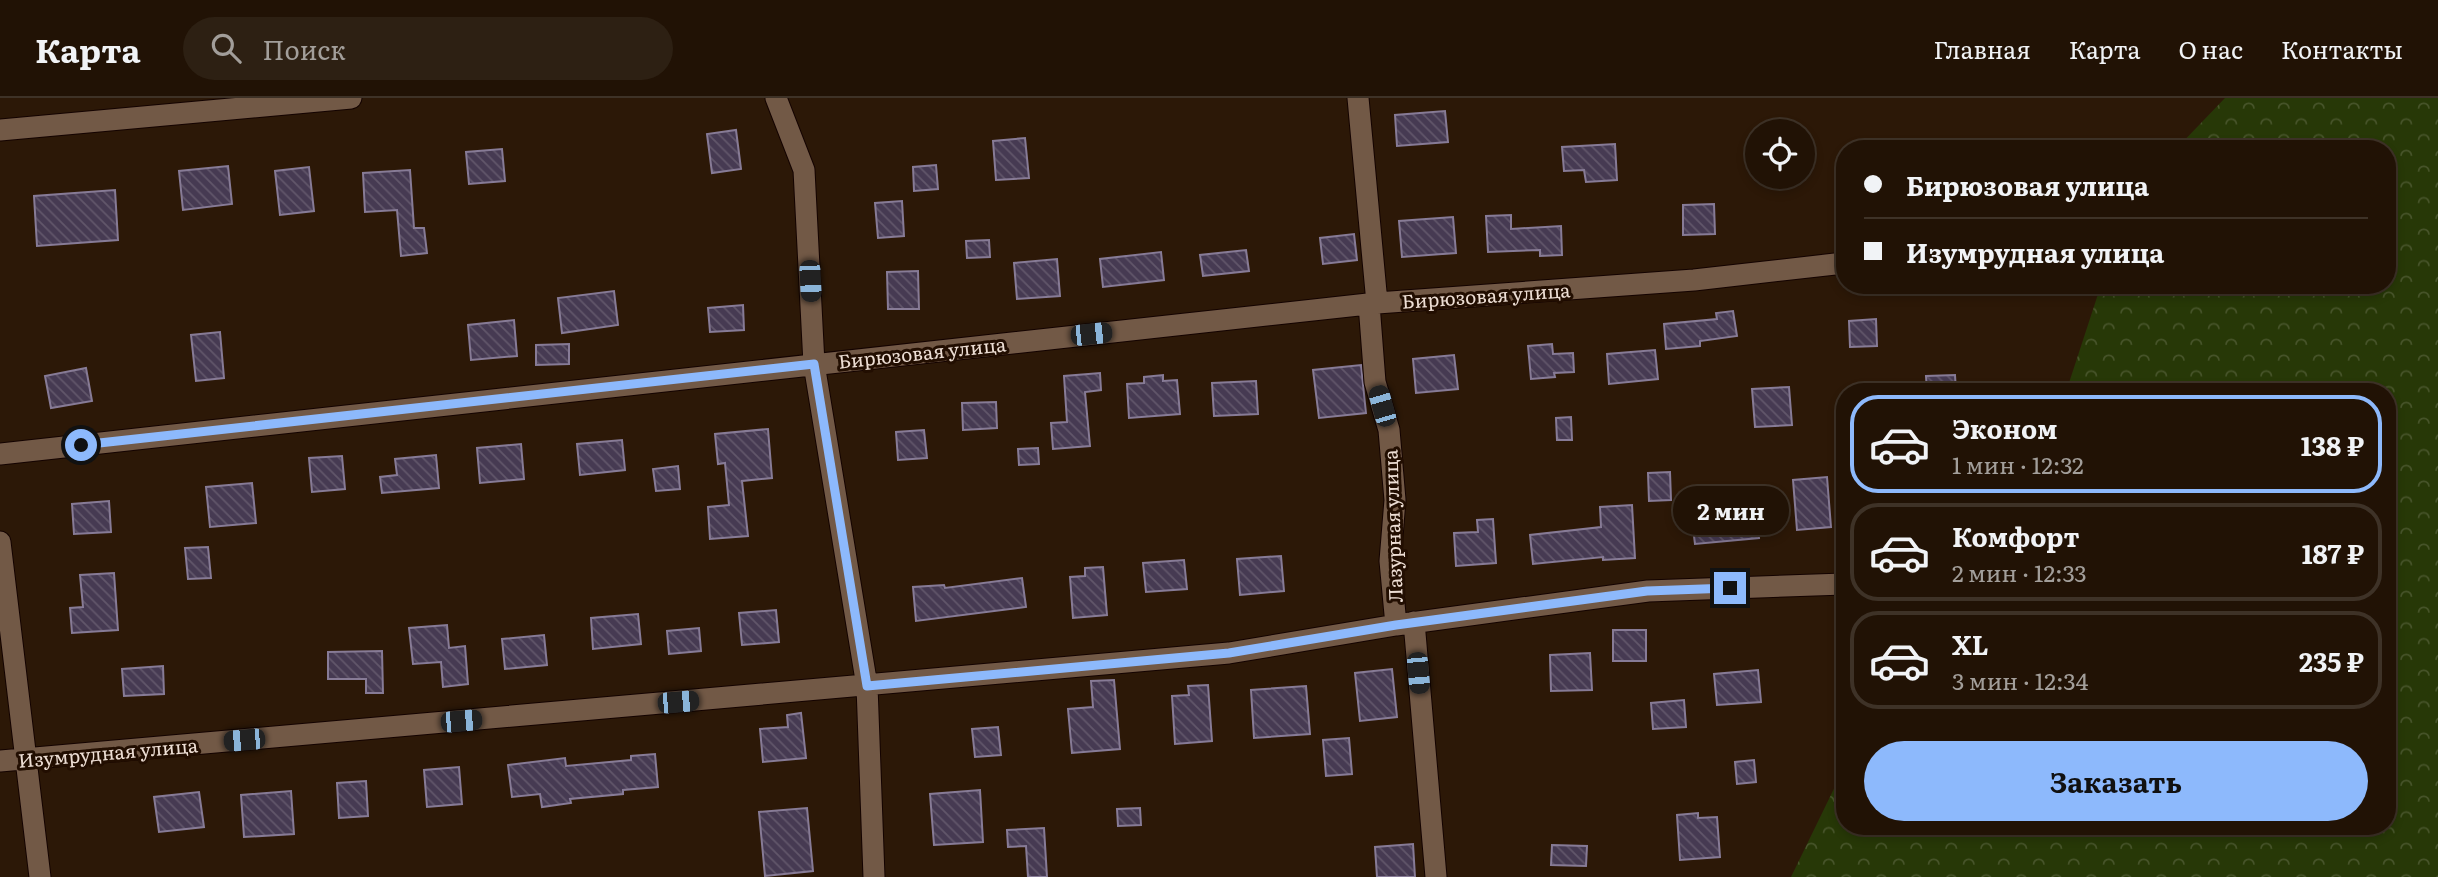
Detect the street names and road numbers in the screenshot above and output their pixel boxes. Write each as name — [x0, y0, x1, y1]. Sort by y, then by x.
street label: Бирюзовая улица — [1401, 275, 1572, 315]
street label: Бирюзовая улица — [837, 329, 1008, 375]
street label: Лазурная улица — [1375, 448, 1409, 603]
street label: Изумрудная улица — [17, 730, 200, 774]

